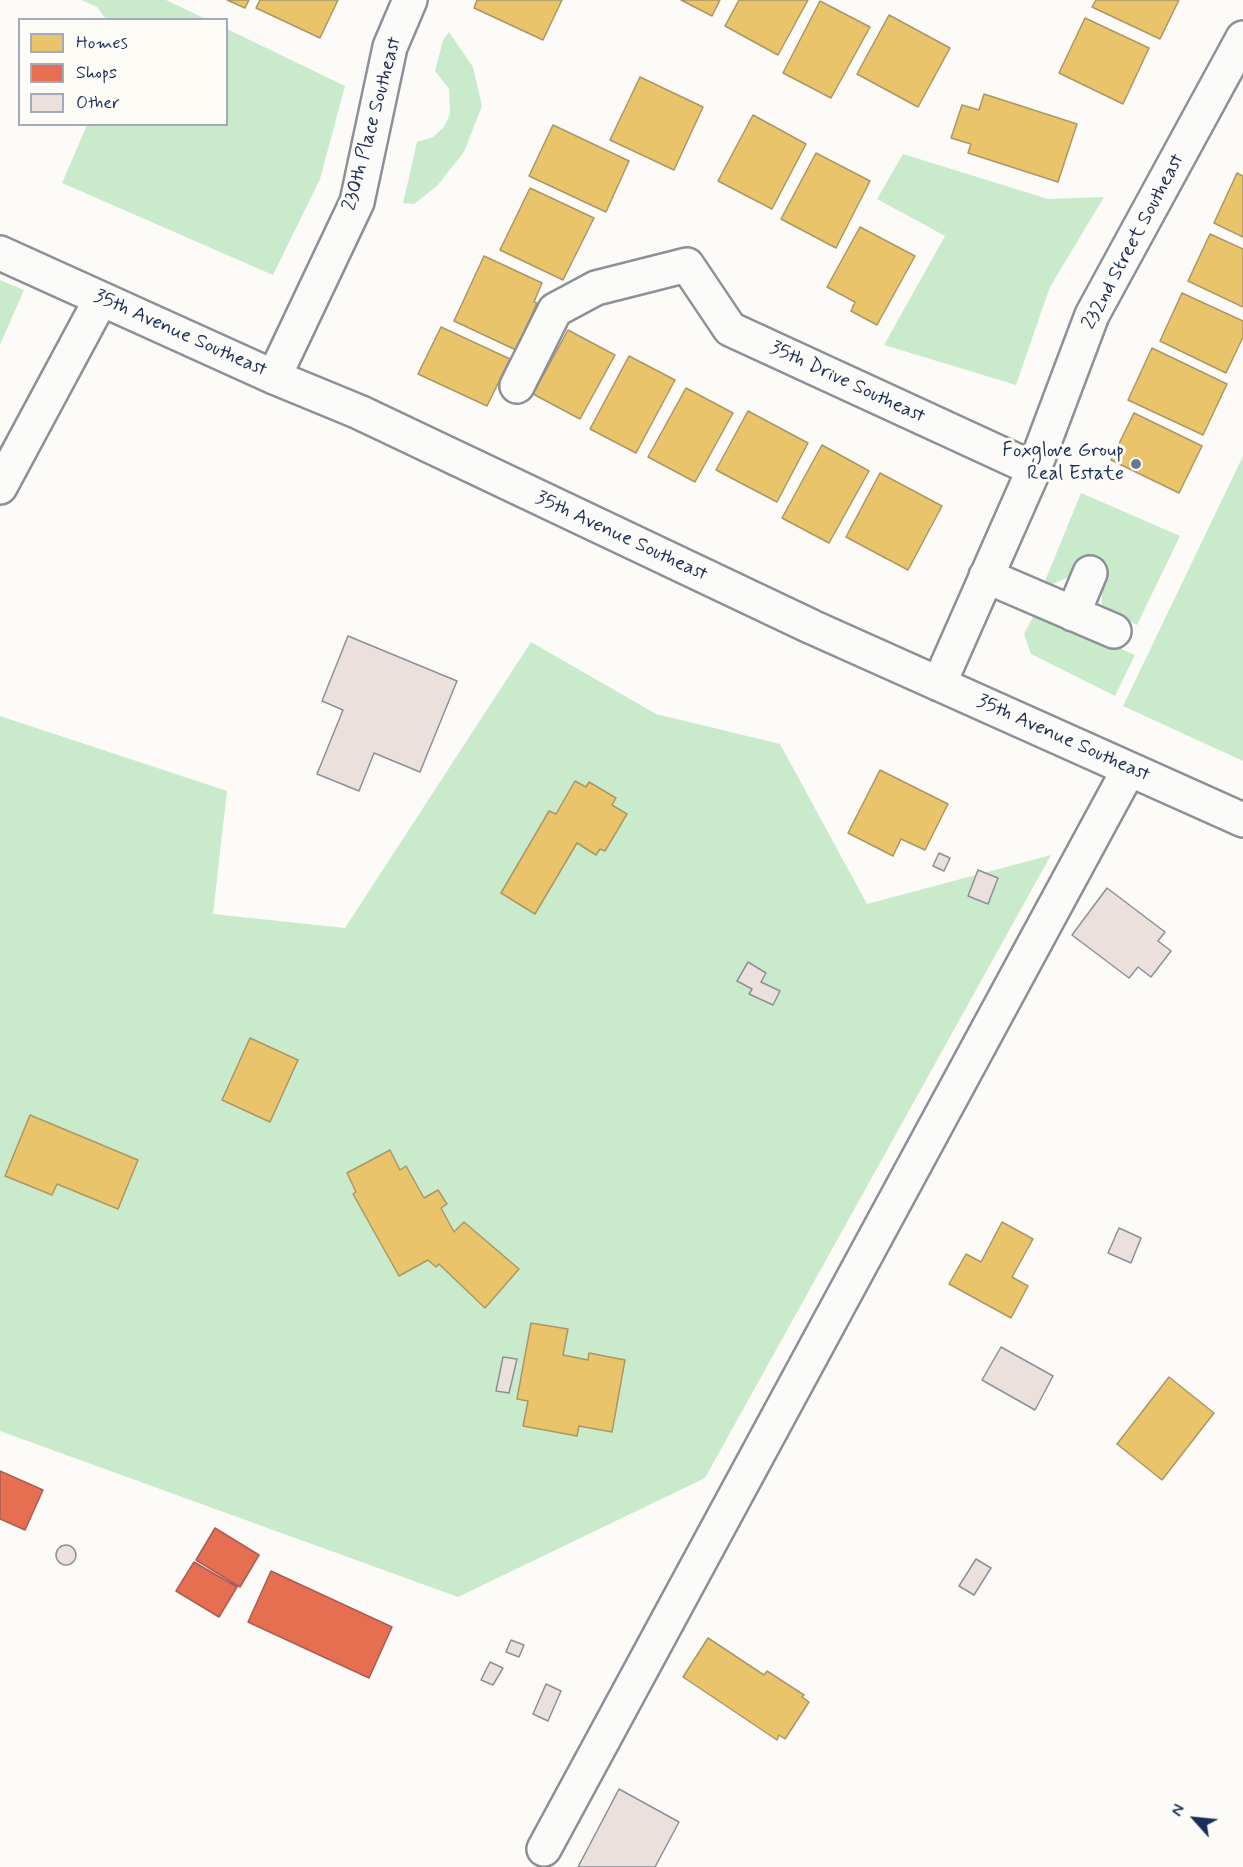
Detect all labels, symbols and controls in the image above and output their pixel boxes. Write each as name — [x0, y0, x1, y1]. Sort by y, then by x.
legend — [18, 18, 228, 126]
text: Homes — [76, 31, 128, 55]
street label: 230th Place Southeast — [338, 35, 408, 213]
text: Shops — [76, 61, 117, 85]
text: Other — [76, 91, 120, 115]
street label: 232nd Street Southeast — [1078, 150, 1190, 334]
street label: 35th Avenue Southeast — [90, 285, 270, 383]
street label: 35th Drive Southeast — [766, 337, 928, 429]
place label: Foxglove Group Real Estate — [1002, 440, 1124, 487]
marker: Foxglove Group Real Estate — [1129, 457, 1143, 471]
street label: 35th Avenue Southeast — [531, 487, 711, 587]
street label: 35th Avenue Southeast — [973, 690, 1153, 788]
north arrow — [1165, 1789, 1225, 1849]
text: N — [1167, 1801, 1190, 1820]

